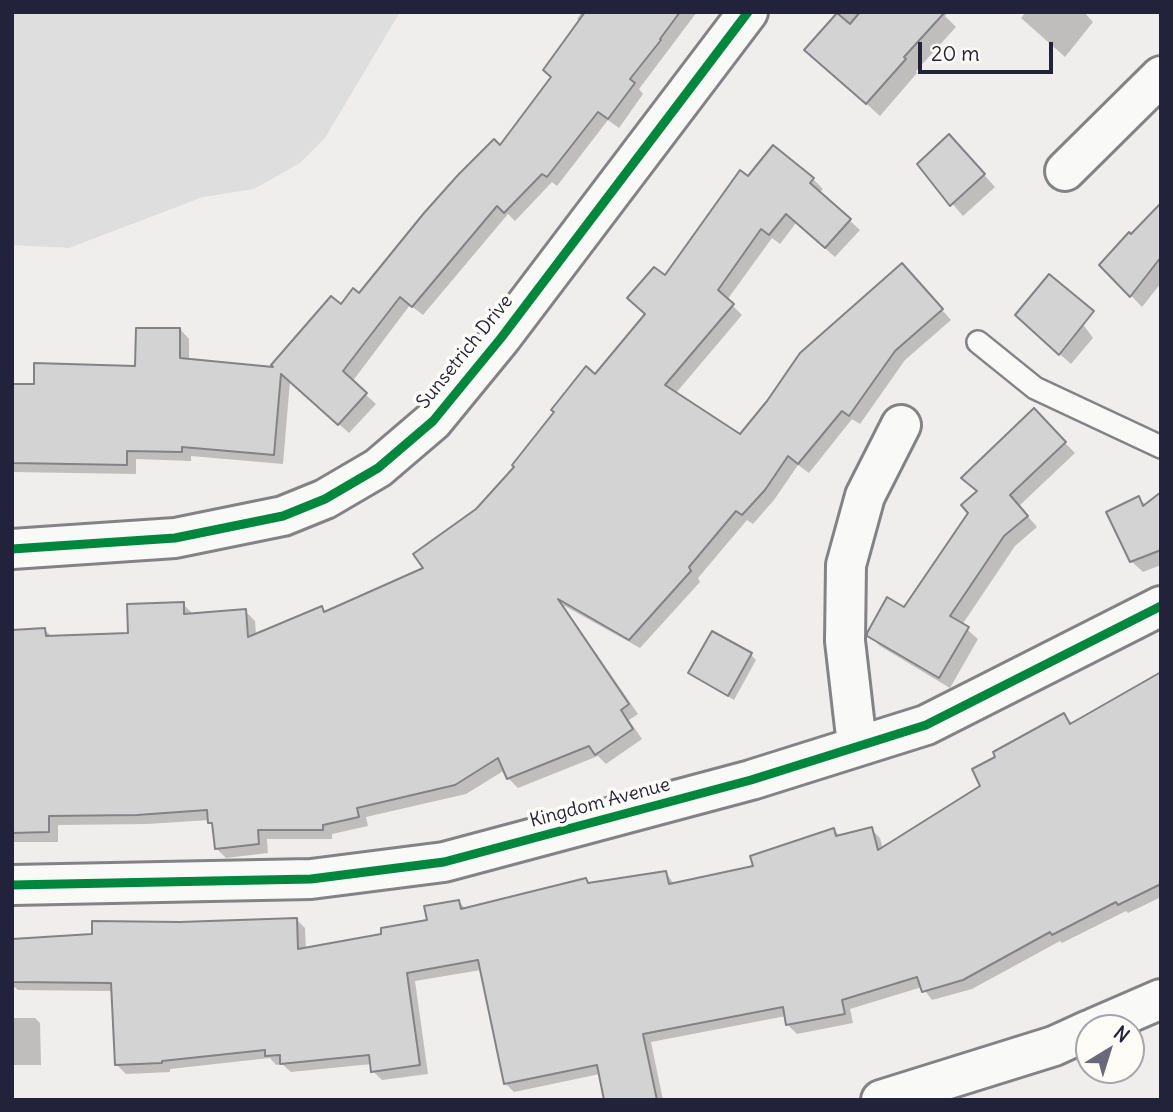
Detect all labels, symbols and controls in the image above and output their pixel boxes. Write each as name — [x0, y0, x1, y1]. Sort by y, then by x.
scale bar — [921, 28, 1056, 72]
text: 20 m — [931, 40, 980, 67]
street label: Sunsetrich Drive — [412, 290, 518, 414]
street label: Kingdom Avenue — [527, 773, 673, 833]
north arrow — [1075, 1014, 1145, 1084]
text: N — [1109, 1021, 1134, 1048]

